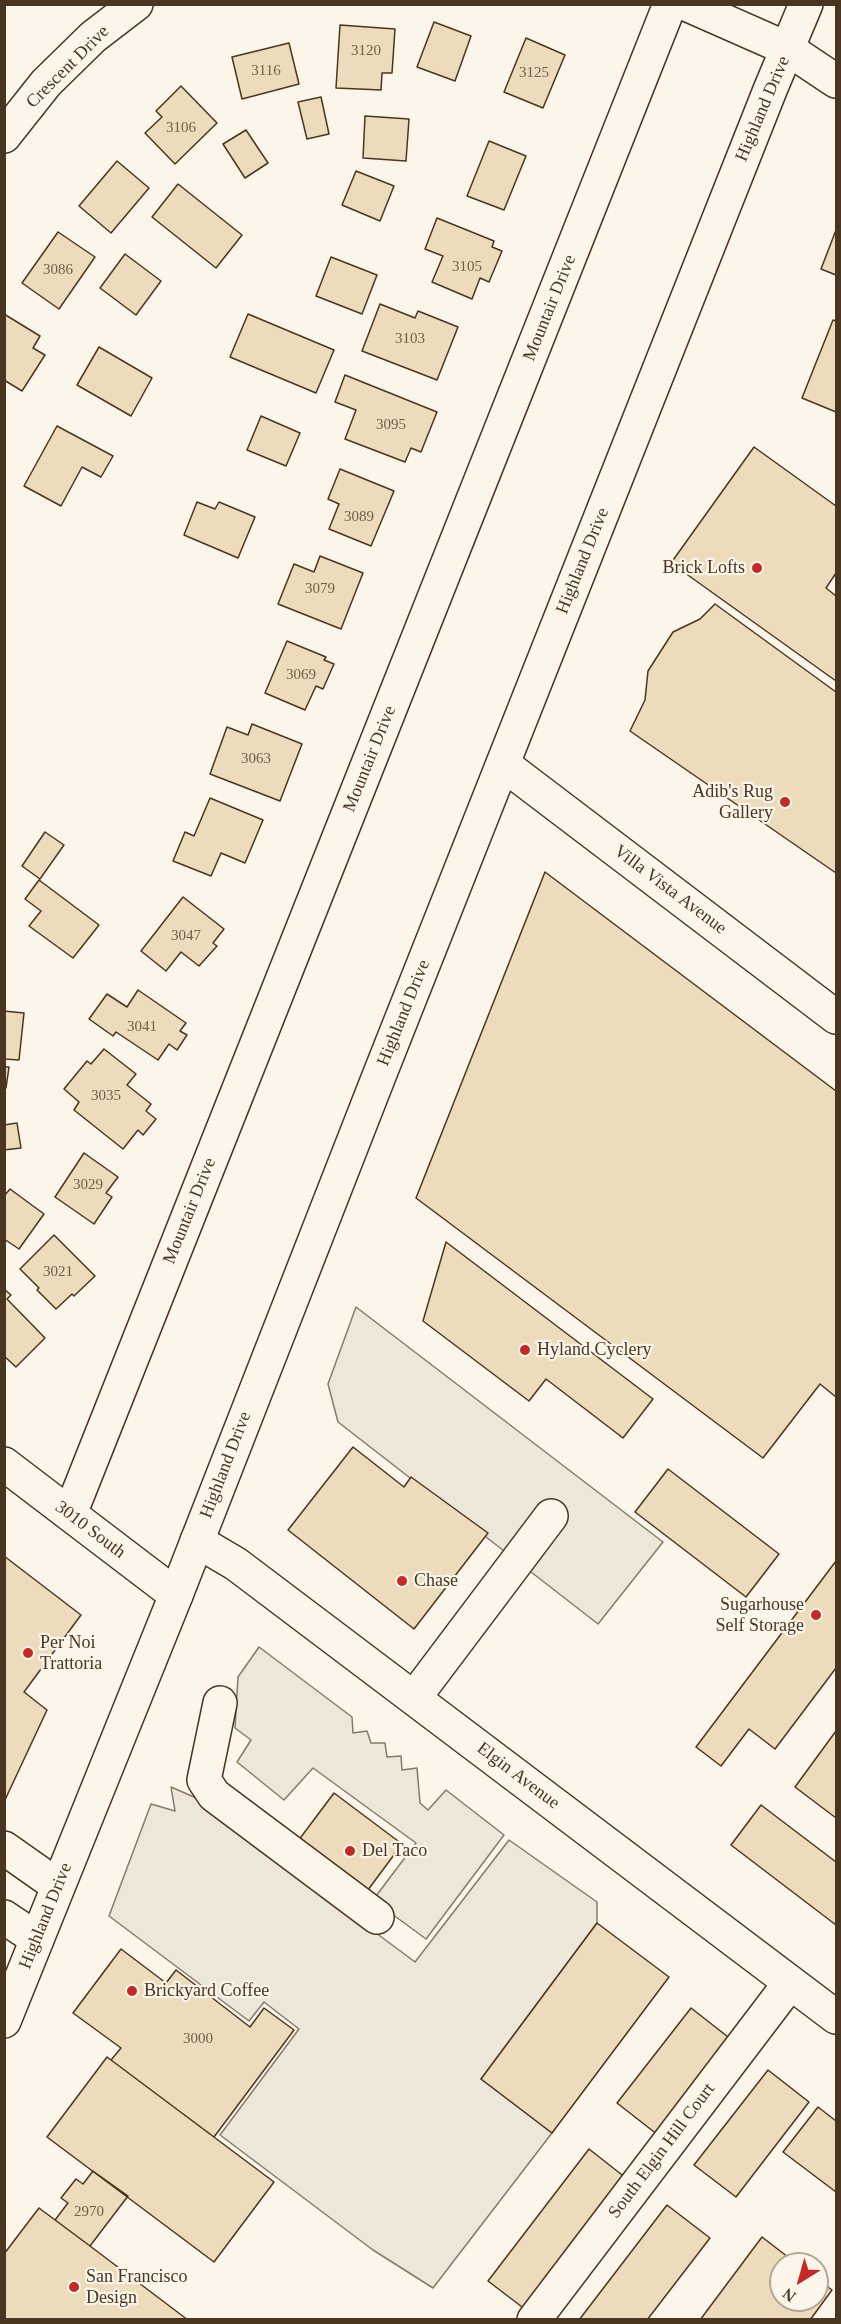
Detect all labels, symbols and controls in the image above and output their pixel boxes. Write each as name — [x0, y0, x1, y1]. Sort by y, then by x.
street label: Crescent Drive — [22, 21, 114, 113]
house number: 3120 — [351, 42, 381, 60]
street label: Highland Drive — [731, 53, 795, 165]
house number: 3116 — [251, 62, 281, 80]
house number: 3125 — [519, 64, 549, 82]
house number: 3106 — [166, 119, 196, 137]
street label: Mountair Drive — [519, 252, 581, 364]
house number: 3105 — [452, 258, 482, 276]
house number: 3086 — [43, 261, 73, 279]
house number: 3103 — [395, 330, 425, 348]
house number: 3095 — [376, 416, 406, 434]
street label: Highland Drive — [552, 505, 614, 617]
house number: 3089 — [344, 508, 374, 526]
place label: Brick Lofts — [663, 557, 745, 579]
marker: Brick Lofts — [750, 561, 764, 575]
house number: 3079 — [305, 580, 335, 598]
house number: 3069 — [286, 666, 316, 684]
street label: Mountair Drive — [339, 703, 401, 815]
house number: 3063 — [241, 750, 271, 768]
place label: Adib's Rug Gallery — [692, 781, 773, 824]
marker: Adib's Rug Gallery — [778, 795, 792, 809]
street label: Villa Vista Avenue — [609, 841, 731, 939]
house number: 3047 — [171, 927, 201, 945]
street label: Highland Drive — [373, 957, 435, 1069]
house number: 3041 — [127, 1018, 157, 1036]
house number: 3035 — [91, 1087, 121, 1105]
street label: Mountair Drive — [159, 1155, 221, 1267]
house number: 3029 — [73, 1176, 103, 1194]
house number: 3021 — [43, 1263, 73, 1281]
place label: Hyland Cyclery — [537, 1339, 651, 1361]
marker: Hyland Cyclery — [518, 1343, 532, 1357]
street label: Highland Drive — [196, 1409, 256, 1521]
street label: 3010 South — [51, 1497, 129, 1563]
place label: Chase — [414, 1570, 458, 1592]
marker: Chase — [395, 1574, 409, 1588]
place label: Sugarhouse Self Storage — [716, 1594, 804, 1636]
marker: Sugarhouse Self Storage — [809, 1608, 823, 1622]
place label: Per Noi Trattoria — [40, 1632, 102, 1674]
marker: Per Noi Trattoria — [21, 1646, 35, 1660]
street label: Elgin Avenue — [472, 1738, 564, 1814]
place label: Del Taco — [362, 1840, 427, 1862]
marker: Del Taco — [343, 1844, 357, 1858]
street label: Highland Drive — [15, 1860, 77, 1972]
place label: Brickyard Coffee — [144, 1980, 269, 2002]
marker: Brickyard Coffee — [125, 1984, 139, 1998]
house number: 3000 — [183, 2030, 213, 2048]
street label: South Elgin Hill Court — [604, 2079, 720, 2223]
house number: 2970 — [74, 2203, 104, 2221]
north arrow — [769, 2252, 829, 2312]
place label: San Francisco Design — [86, 2266, 187, 2308]
marker: San Francisco Design — [67, 2280, 81, 2294]
text: N — [779, 2285, 799, 2305]

